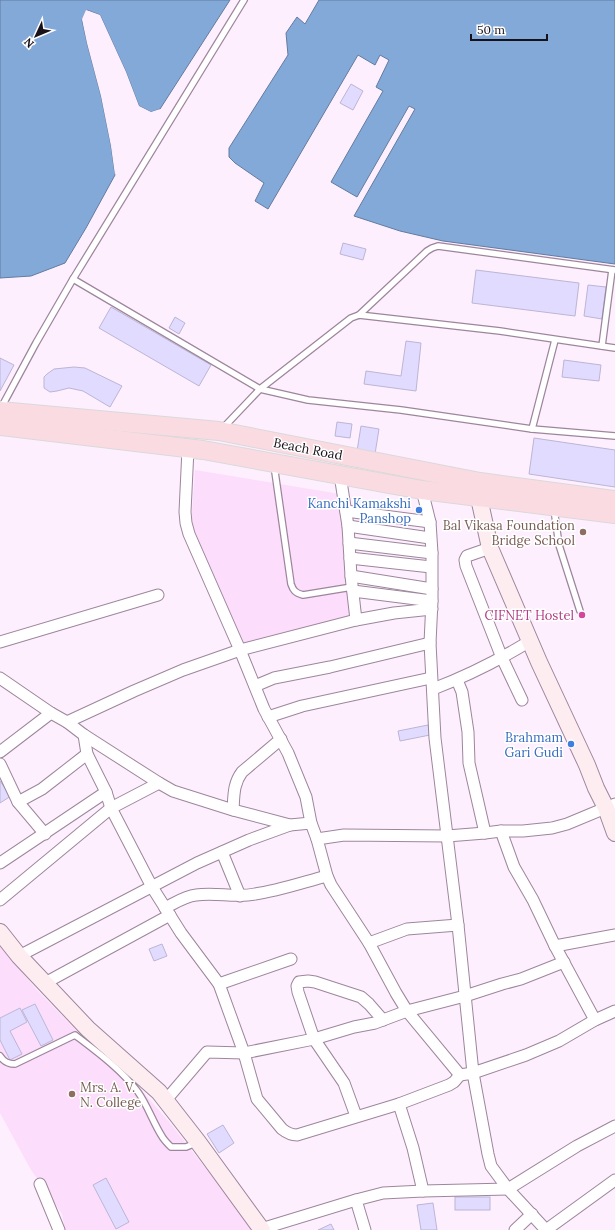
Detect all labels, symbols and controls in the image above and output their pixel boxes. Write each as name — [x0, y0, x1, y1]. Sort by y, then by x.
north arrow — [16, 16, 56, 56]
scale bar — [471, 16, 547, 42]
text: 50 m — [477, 22, 505, 37]
text: N — [20, 35, 37, 51]
street label: Beach Road — [272, 434, 344, 464]
place label: Kanchi Kamakshi Panshop — [307, 495, 411, 527]
marker: Kanchi Kamakshi Panshop — [414, 505, 424, 515]
place label: Bal Vikasa Foundation Bridge School — [443, 517, 575, 549]
marker: Bal Vikasa Foundation Bridge School — [578, 527, 588, 537]
place label: CIFNET Hostel — [485, 607, 574, 624]
marker: CIFNET Hostel — [577, 610, 587, 620]
place label: Brahmam Gari Gudi — [505, 729, 563, 761]
marker: Brahmam Gari Gudi — [566, 739, 576, 749]
place label: Mrs. A. V. N. College — [80, 1079, 141, 1111]
marker: Mrs. A. V. N. College — [67, 1089, 77, 1099]

